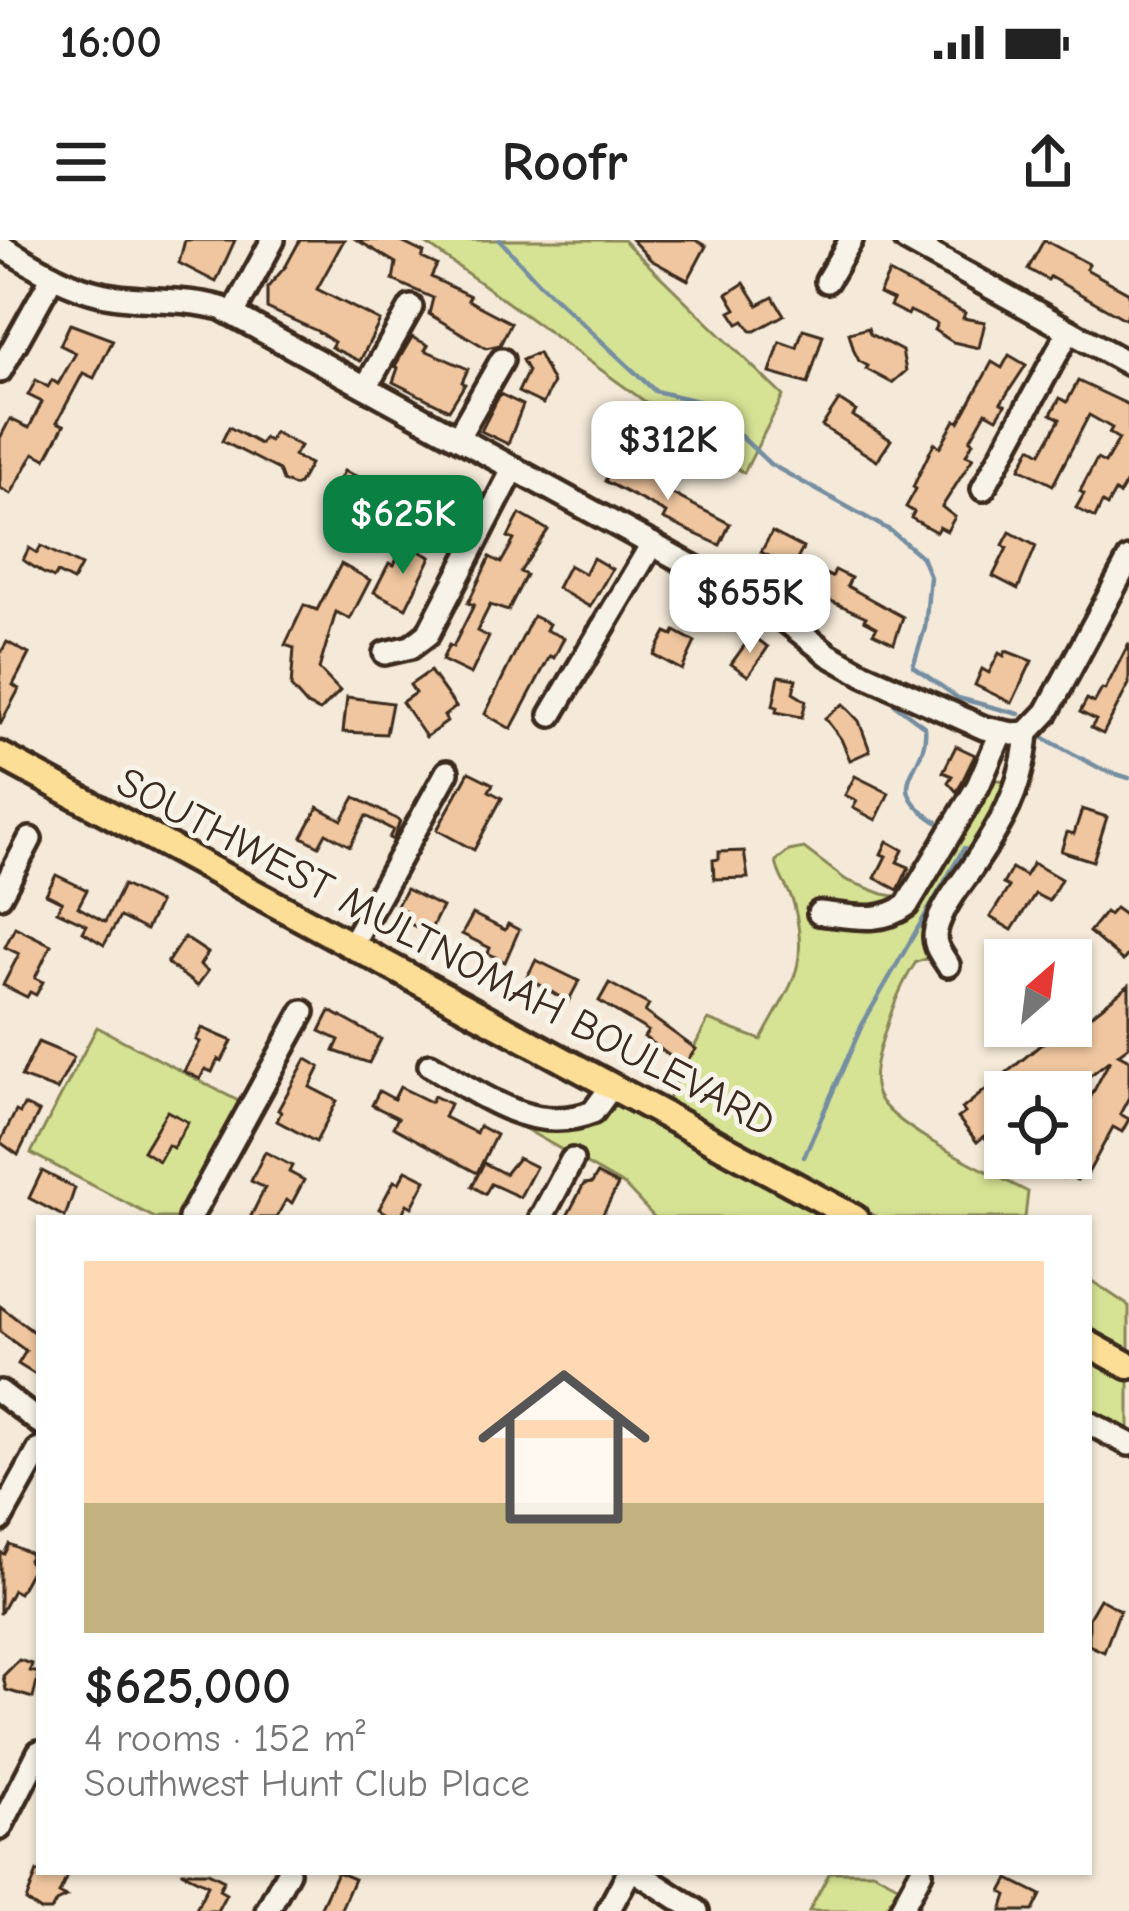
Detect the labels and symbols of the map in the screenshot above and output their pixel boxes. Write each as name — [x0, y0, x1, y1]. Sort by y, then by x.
pin: $312K — [584, 401, 752, 503]
pin: $625K — [319, 475, 487, 577]
pin: $655K — [666, 554, 834, 656]
street label: SOUTHWEST MULTNOMAH BOULEVARD — [109, 757, 783, 1147]
north arrow — [984, 939, 1092, 1047]

